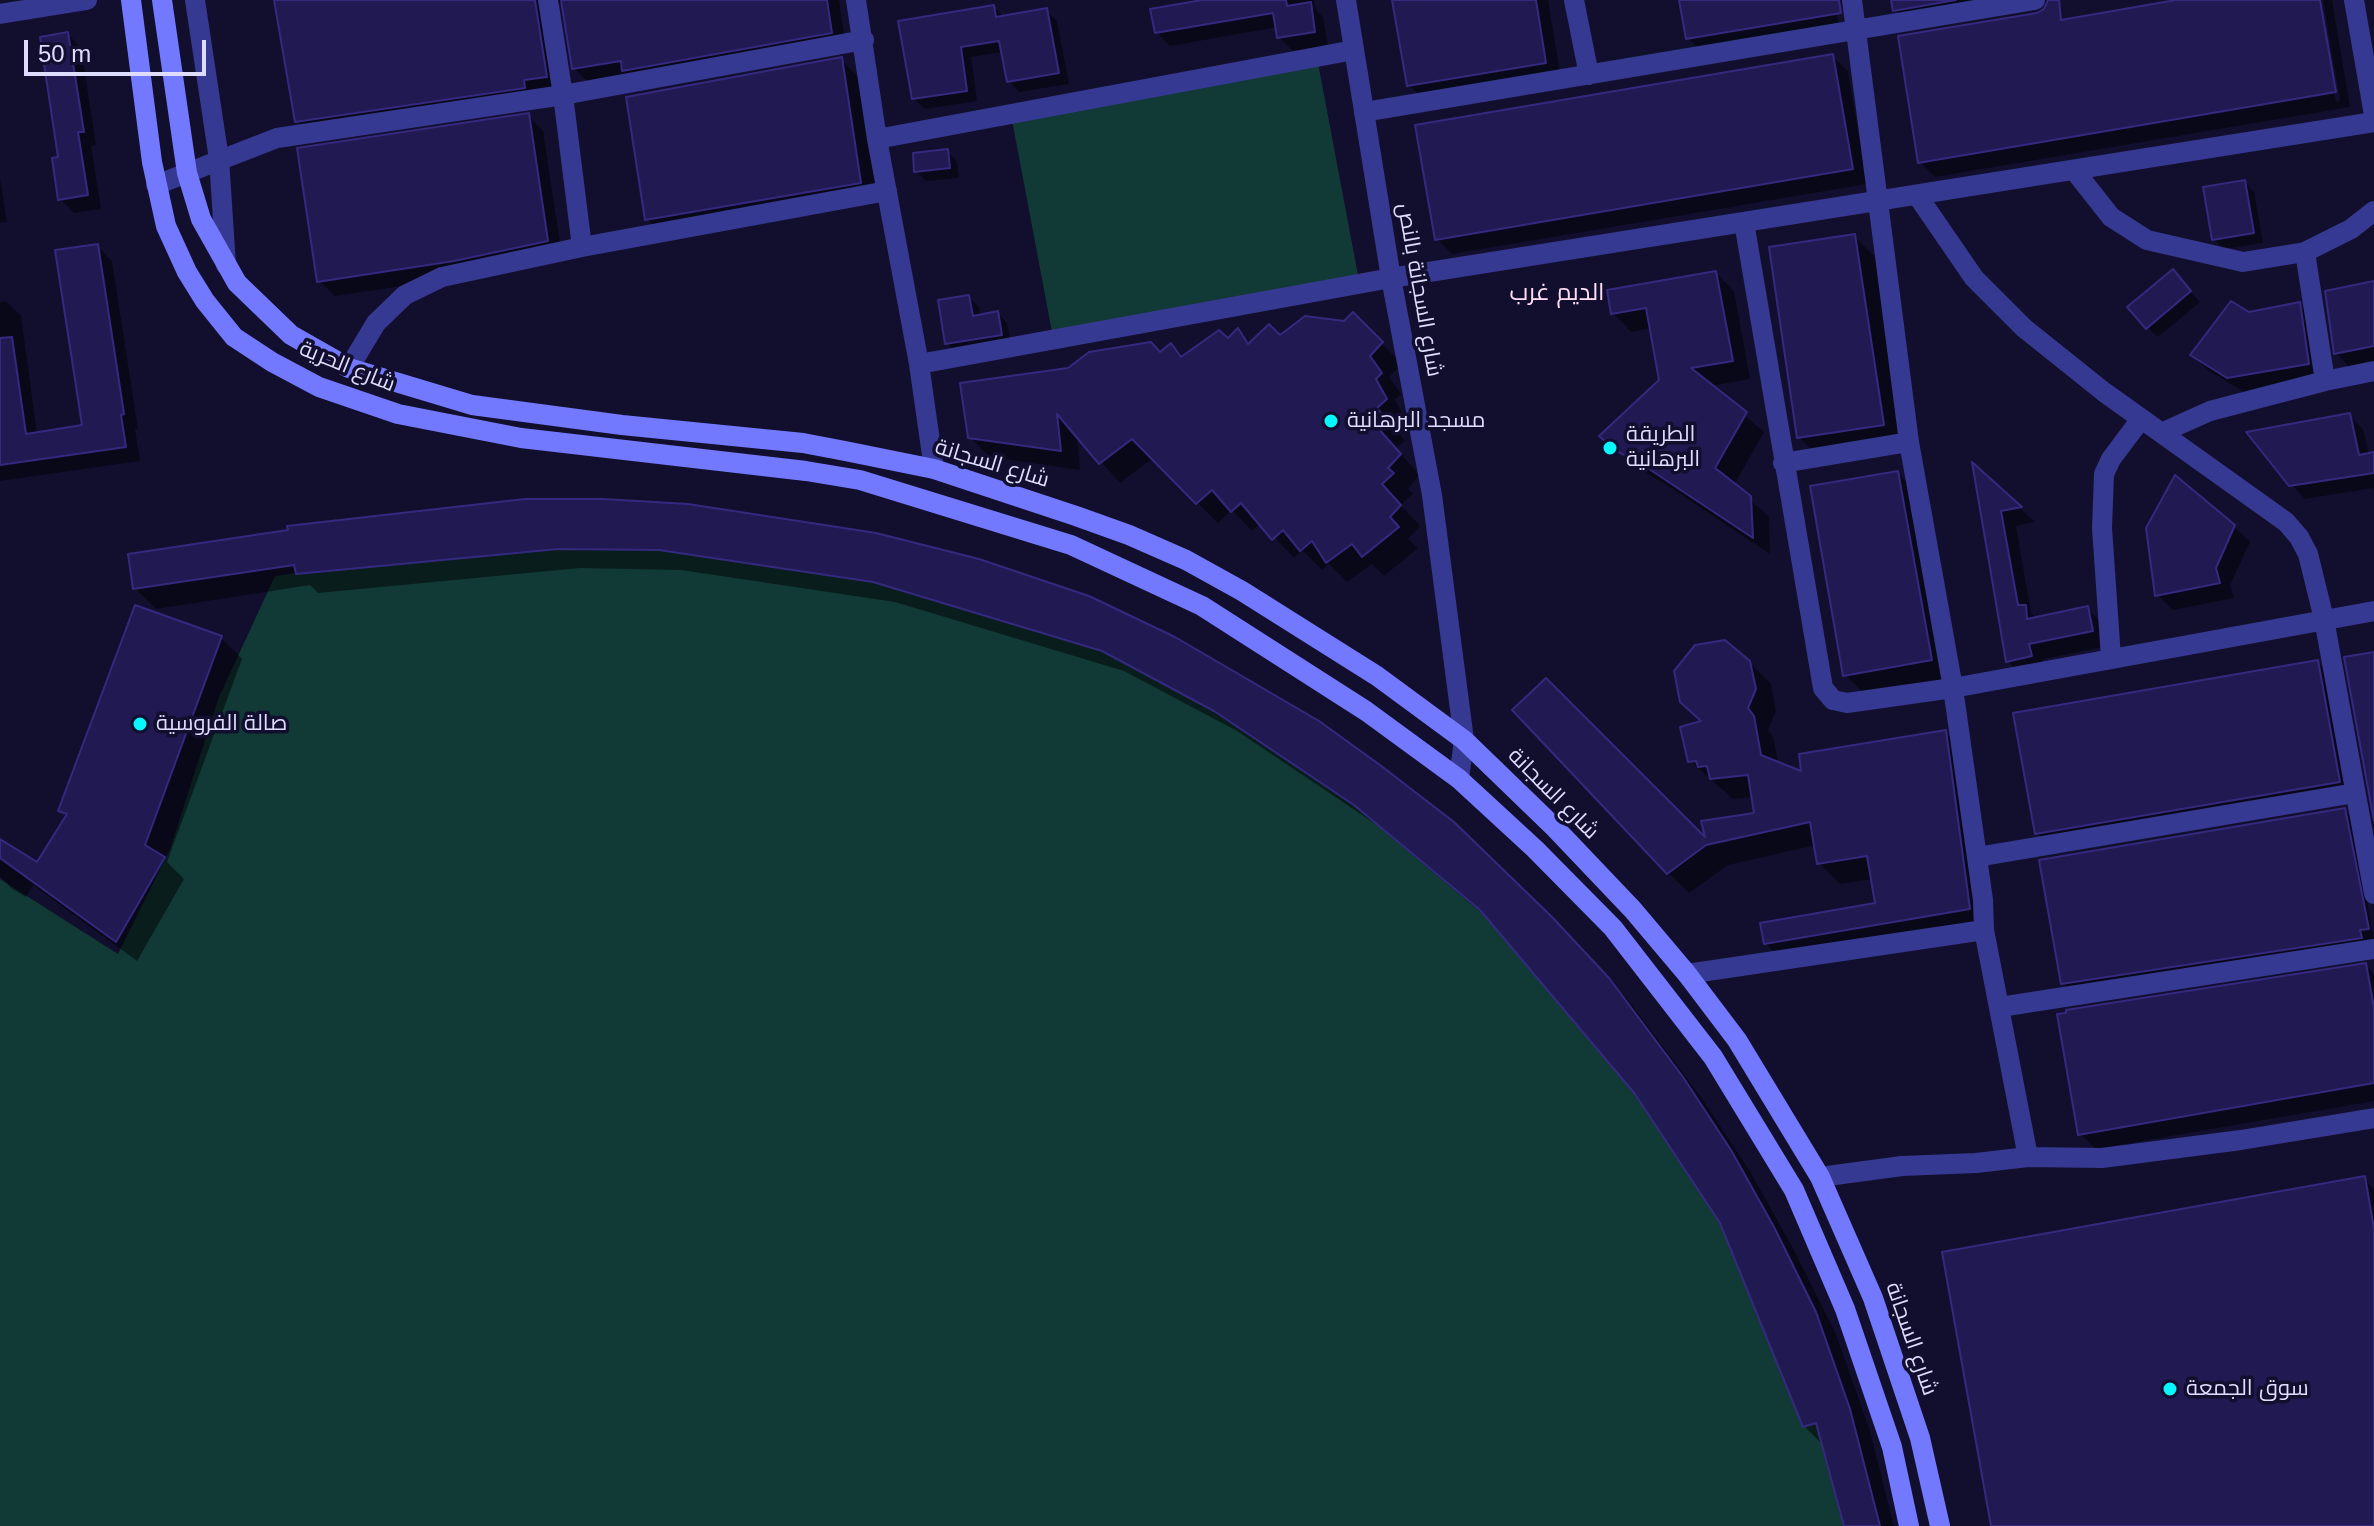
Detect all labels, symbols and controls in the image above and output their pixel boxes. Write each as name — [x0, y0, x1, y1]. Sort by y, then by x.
scale bar — [28, 24, 210, 74]
text: 50 m — [38, 40, 91, 67]
street label: شارع السجانة بالنص — [1391, 201, 1447, 379]
district label: الديم غرب — [1509, 279, 1605, 307]
street label: شارع الحرية — [295, 336, 399, 398]
place label: مسجد البرهانية — [1347, 408, 1485, 434]
marker: مسجد البرهانية — [1322, 412, 1340, 430]
place label: الطريقة البرهانية — [1626, 422, 1700, 474]
street label: شارع السجانة — [932, 434, 1052, 494]
marker: الطريقة البرهانية — [1601, 439, 1619, 457]
place label: صالة الفروسية — [156, 711, 287, 737]
marker: صالة الفروسية — [131, 715, 149, 733]
street label: شارع السجانة — [1502, 743, 1604, 845]
street label: شارع السجانة — [1879, 1279, 1943, 1399]
place label: سوق الجمعة — [2186, 1376, 2309, 1402]
marker: سوق الجمعة — [2161, 1380, 2179, 1398]

